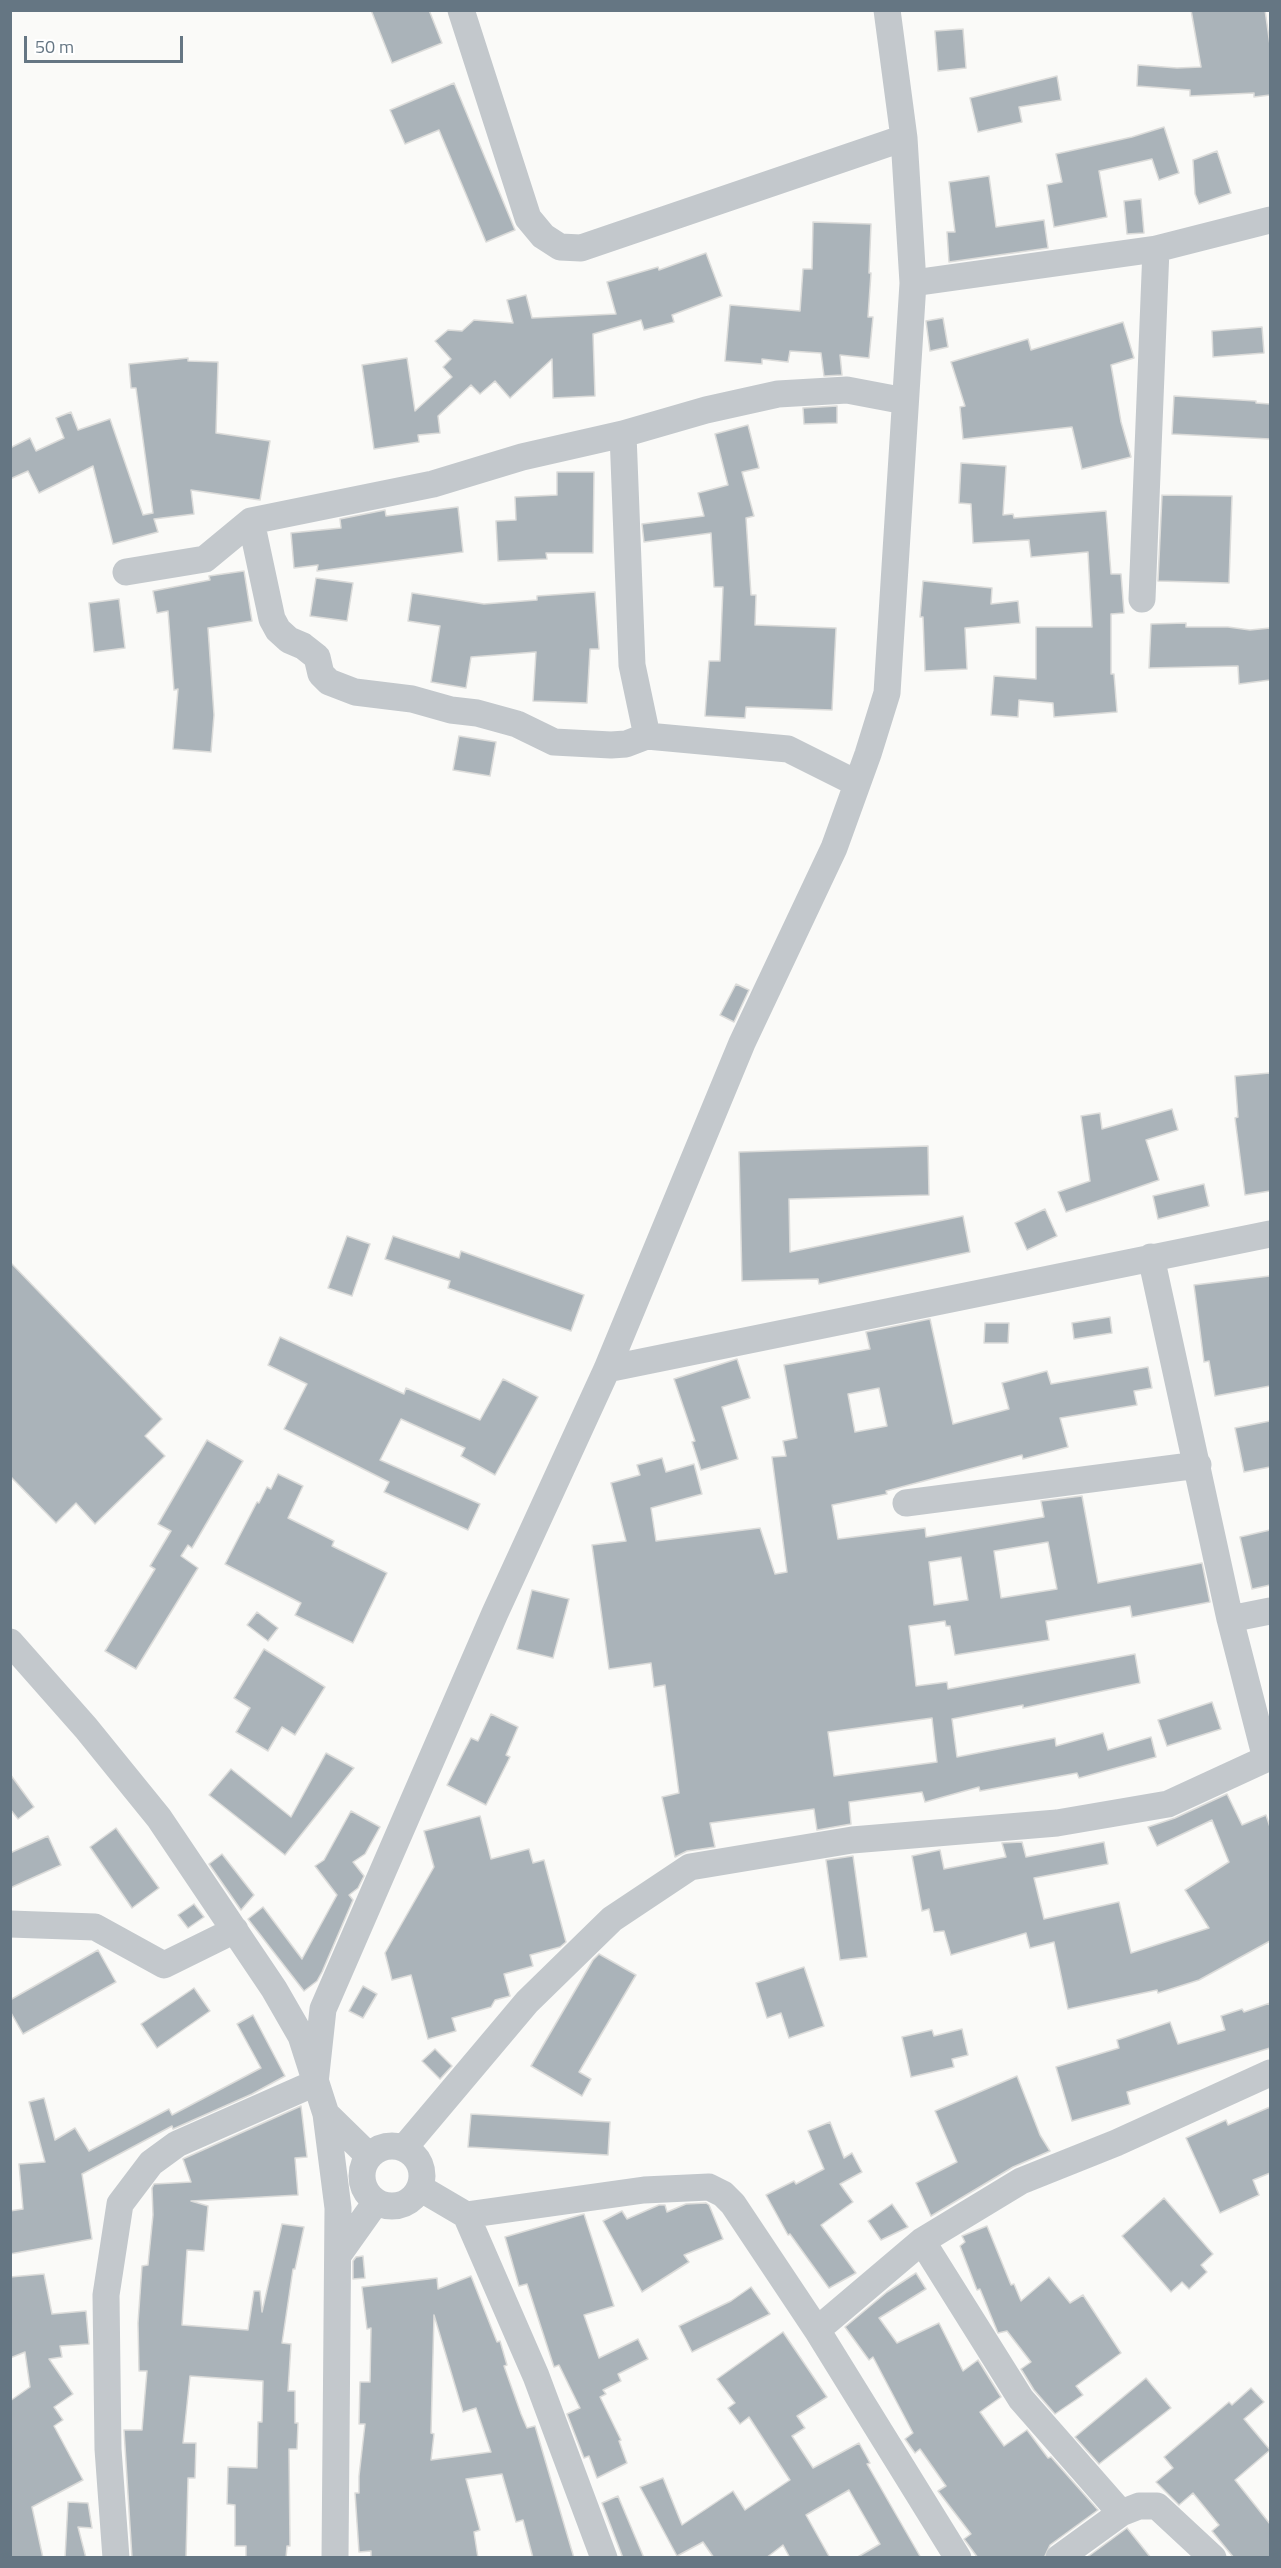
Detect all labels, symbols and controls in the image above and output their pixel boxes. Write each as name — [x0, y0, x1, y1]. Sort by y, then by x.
scale bar — [27, 24, 186, 62]
text: 50 m — [35, 33, 74, 60]

